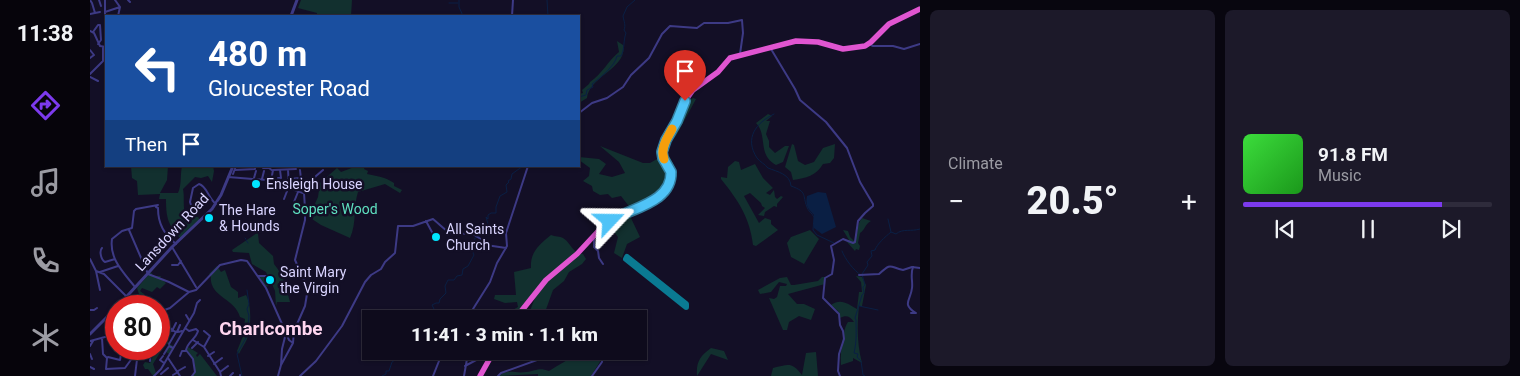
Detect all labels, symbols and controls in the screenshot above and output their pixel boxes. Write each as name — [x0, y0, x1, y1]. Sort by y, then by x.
text: 11:38 — [17, 21, 73, 46]
text: 480 m — [208, 34, 307, 75]
icon: left — [125, 35, 190, 100]
pin — [664, 50, 706, 101]
icon: arrive — [671, 57, 699, 85]
text: Gloucester Road — [208, 76, 370, 101]
icon: directions — [28, 88, 63, 123]
icon: arrive — [177, 130, 205, 158]
text: Then — [125, 133, 167, 156]
text: 91.8 FM — [1318, 143, 1388, 166]
text: Climate — [948, 154, 1003, 173]
icon: music — [28, 165, 63, 200]
text: Music — [1318, 166, 1361, 185]
place label: Ensleigh House — [266, 176, 363, 192]
marker: Ensleigh House — [250, 178, 262, 190]
text: 20.5° — [1027, 179, 1119, 223]
text: − — [948, 185, 964, 218]
text: + — [1181, 185, 1197, 218]
street label: Lansdown Road — [132, 190, 212, 274]
position arrow — [583, 194, 635, 246]
park label: Soper's Wood — [292, 201, 378, 217]
place label: The Hare & Hounds — [219, 202, 280, 234]
marker: The Hare & Hounds — [203, 212, 215, 224]
icon: previous — [1271, 215, 1299, 243]
icon: pause — [1354, 215, 1382, 243]
icon: next — [1437, 215, 1465, 243]
place label: All Saints Church — [446, 221, 504, 253]
marker: All Saints Church — [430, 231, 442, 243]
icon: phone — [28, 243, 63, 278]
place label: Saint Mary the Virgin — [280, 264, 347, 296]
marker: Saint Mary the Virgin — [264, 274, 276, 286]
speed limit sign: 80 — [105, 295, 170, 360]
district label: Charlcombe — [219, 317, 323, 340]
icon: climate — [28, 320, 63, 355]
text: 11:41 · 3 min · 1.1 km — [411, 323, 598, 346]

